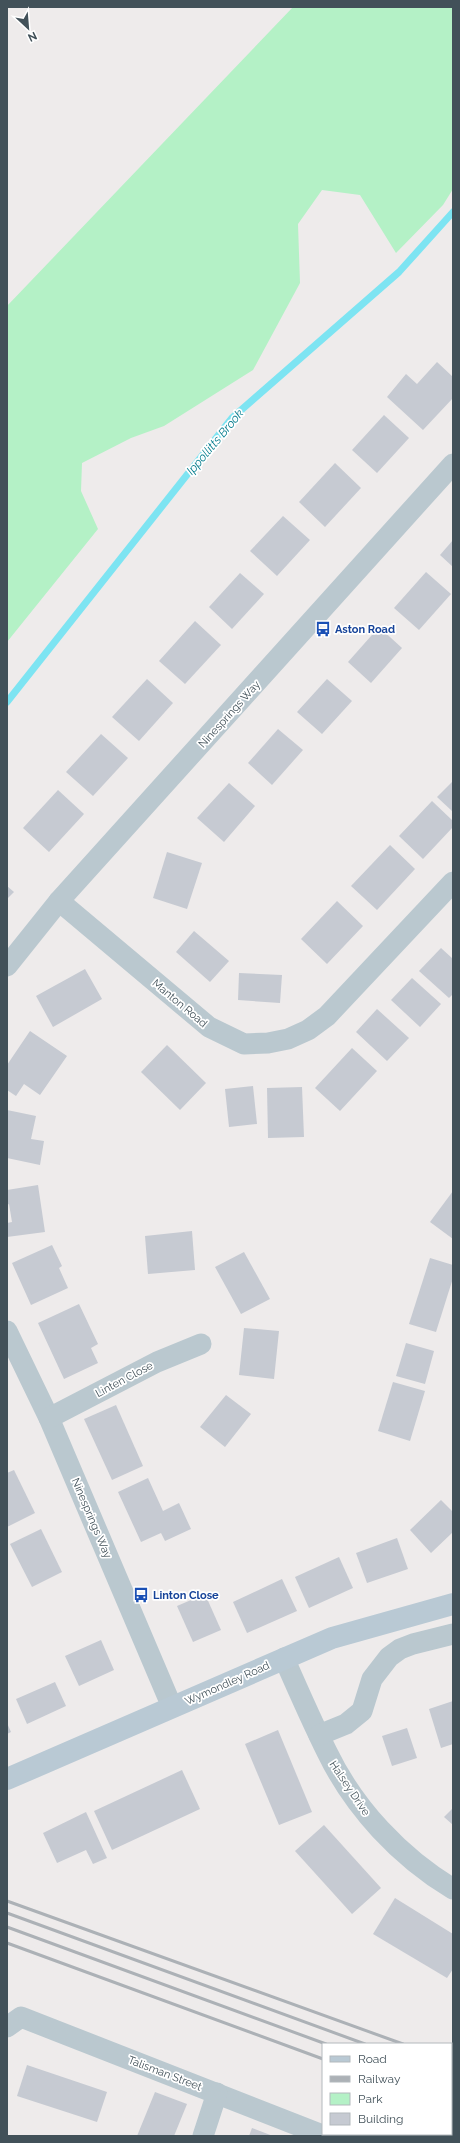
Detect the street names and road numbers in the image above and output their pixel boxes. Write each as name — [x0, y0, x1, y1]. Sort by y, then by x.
street label: Ninesprings Way — [196, 678, 263, 751]
street label: Manton Road — [150, 977, 210, 1030]
street label: Linten Close — [93, 1359, 156, 1400]
street label: Ninesprings Way — [69, 1476, 114, 1560]
street label: Wymondley Road — [183, 1659, 272, 1708]
street label: Halsey Drive — [326, 1758, 373, 1819]
street label: Talisman Street — [126, 2053, 204, 2094]

